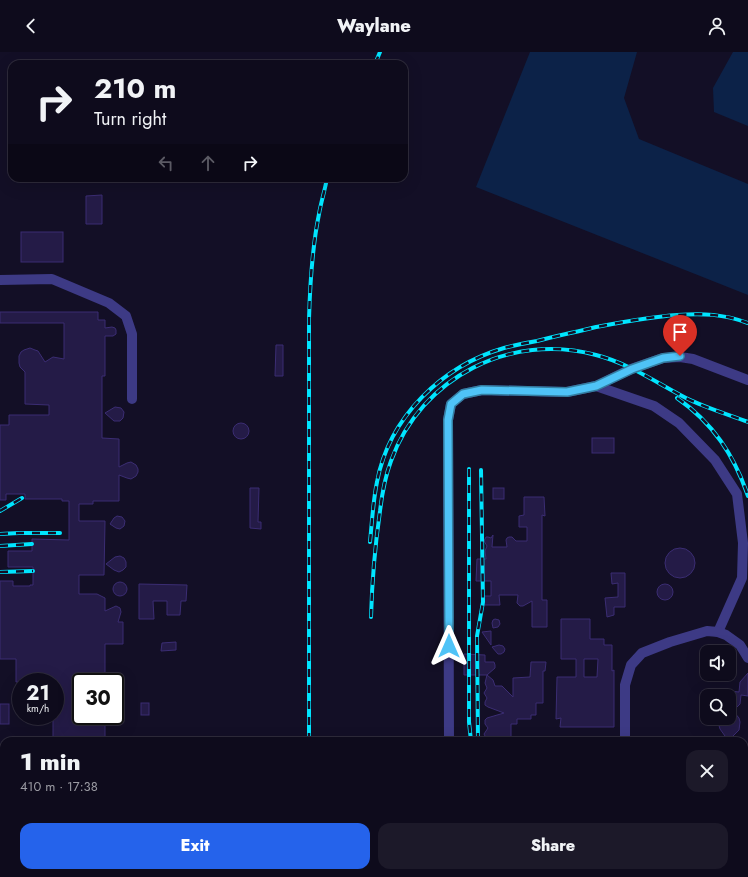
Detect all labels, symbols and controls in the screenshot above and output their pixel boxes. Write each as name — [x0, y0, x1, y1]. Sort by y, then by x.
text: Waylane — [337, 13, 411, 39]
icon: back — [20, 15, 42, 37]
icon: person — [706, 15, 728, 37]
text: 210 m — [94, 68, 177, 109]
icon: right — [28, 76, 80, 128]
text: Turn right — [94, 106, 166, 132]
icon: left — [155, 152, 177, 174]
icon: ahead — [197, 152, 219, 174]
icon: right — [239, 152, 261, 174]
pin — [663, 315, 697, 356]
icon: arrive — [669, 321, 691, 343]
position arrow — [428, 625, 470, 667]
map controls — [700, 645, 736, 725]
button: sound — [700, 645, 736, 681]
speed limit sign: 30 — [72, 673, 124, 725]
text: 21 — [26, 679, 50, 708]
button: search — [700, 689, 736, 725]
text: km/h — [27, 701, 49, 716]
text: 1 min — [20, 744, 81, 779]
button: close — [686, 750, 728, 792]
text: 410 m · 17:38 — [20, 777, 98, 796]
button: Exit — [20, 823, 370, 869]
button: Share — [378, 823, 728, 869]

